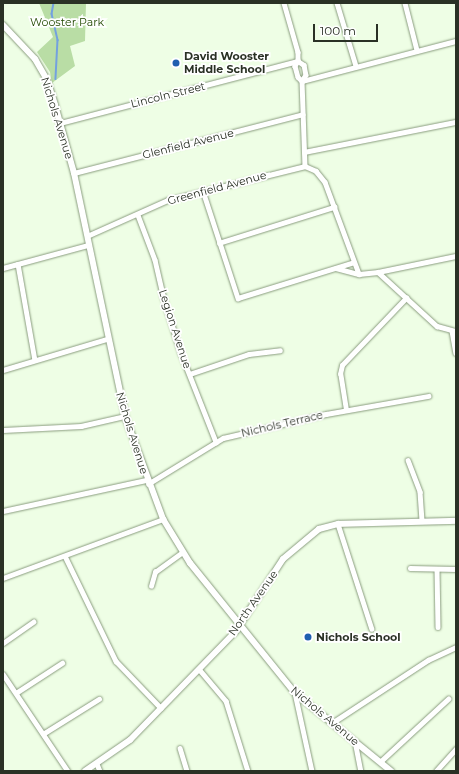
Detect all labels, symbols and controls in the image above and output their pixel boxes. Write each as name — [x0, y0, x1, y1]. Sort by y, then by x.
park label: Wooster Park — [30, 15, 104, 29]
scale bar — [315, 16, 380, 42]
text: 100 m — [320, 23, 356, 38]
place label: David Wooster Middle School — [184, 50, 269, 76]
marker: David Wooster Middle School — [171, 58, 181, 68]
street label: Nichols Avenue — [38, 75, 76, 161]
street label: Lincoln Street — [129, 79, 207, 111]
street label: Glenfield Avenue — [141, 126, 235, 162]
street label: Greenfield Avenue — [166, 168, 268, 208]
street label: Legion Avenue — [156, 288, 194, 370]
street label: Nichols Avenue — [113, 390, 151, 476]
street label: Nichols Terrace — [240, 408, 324, 440]
street label: North Avenue — [226, 568, 280, 638]
place label: Nichols School — [316, 630, 401, 644]
marker: Nichols School — [303, 632, 313, 642]
street label: Nichols Avenue — [288, 684, 362, 748]

